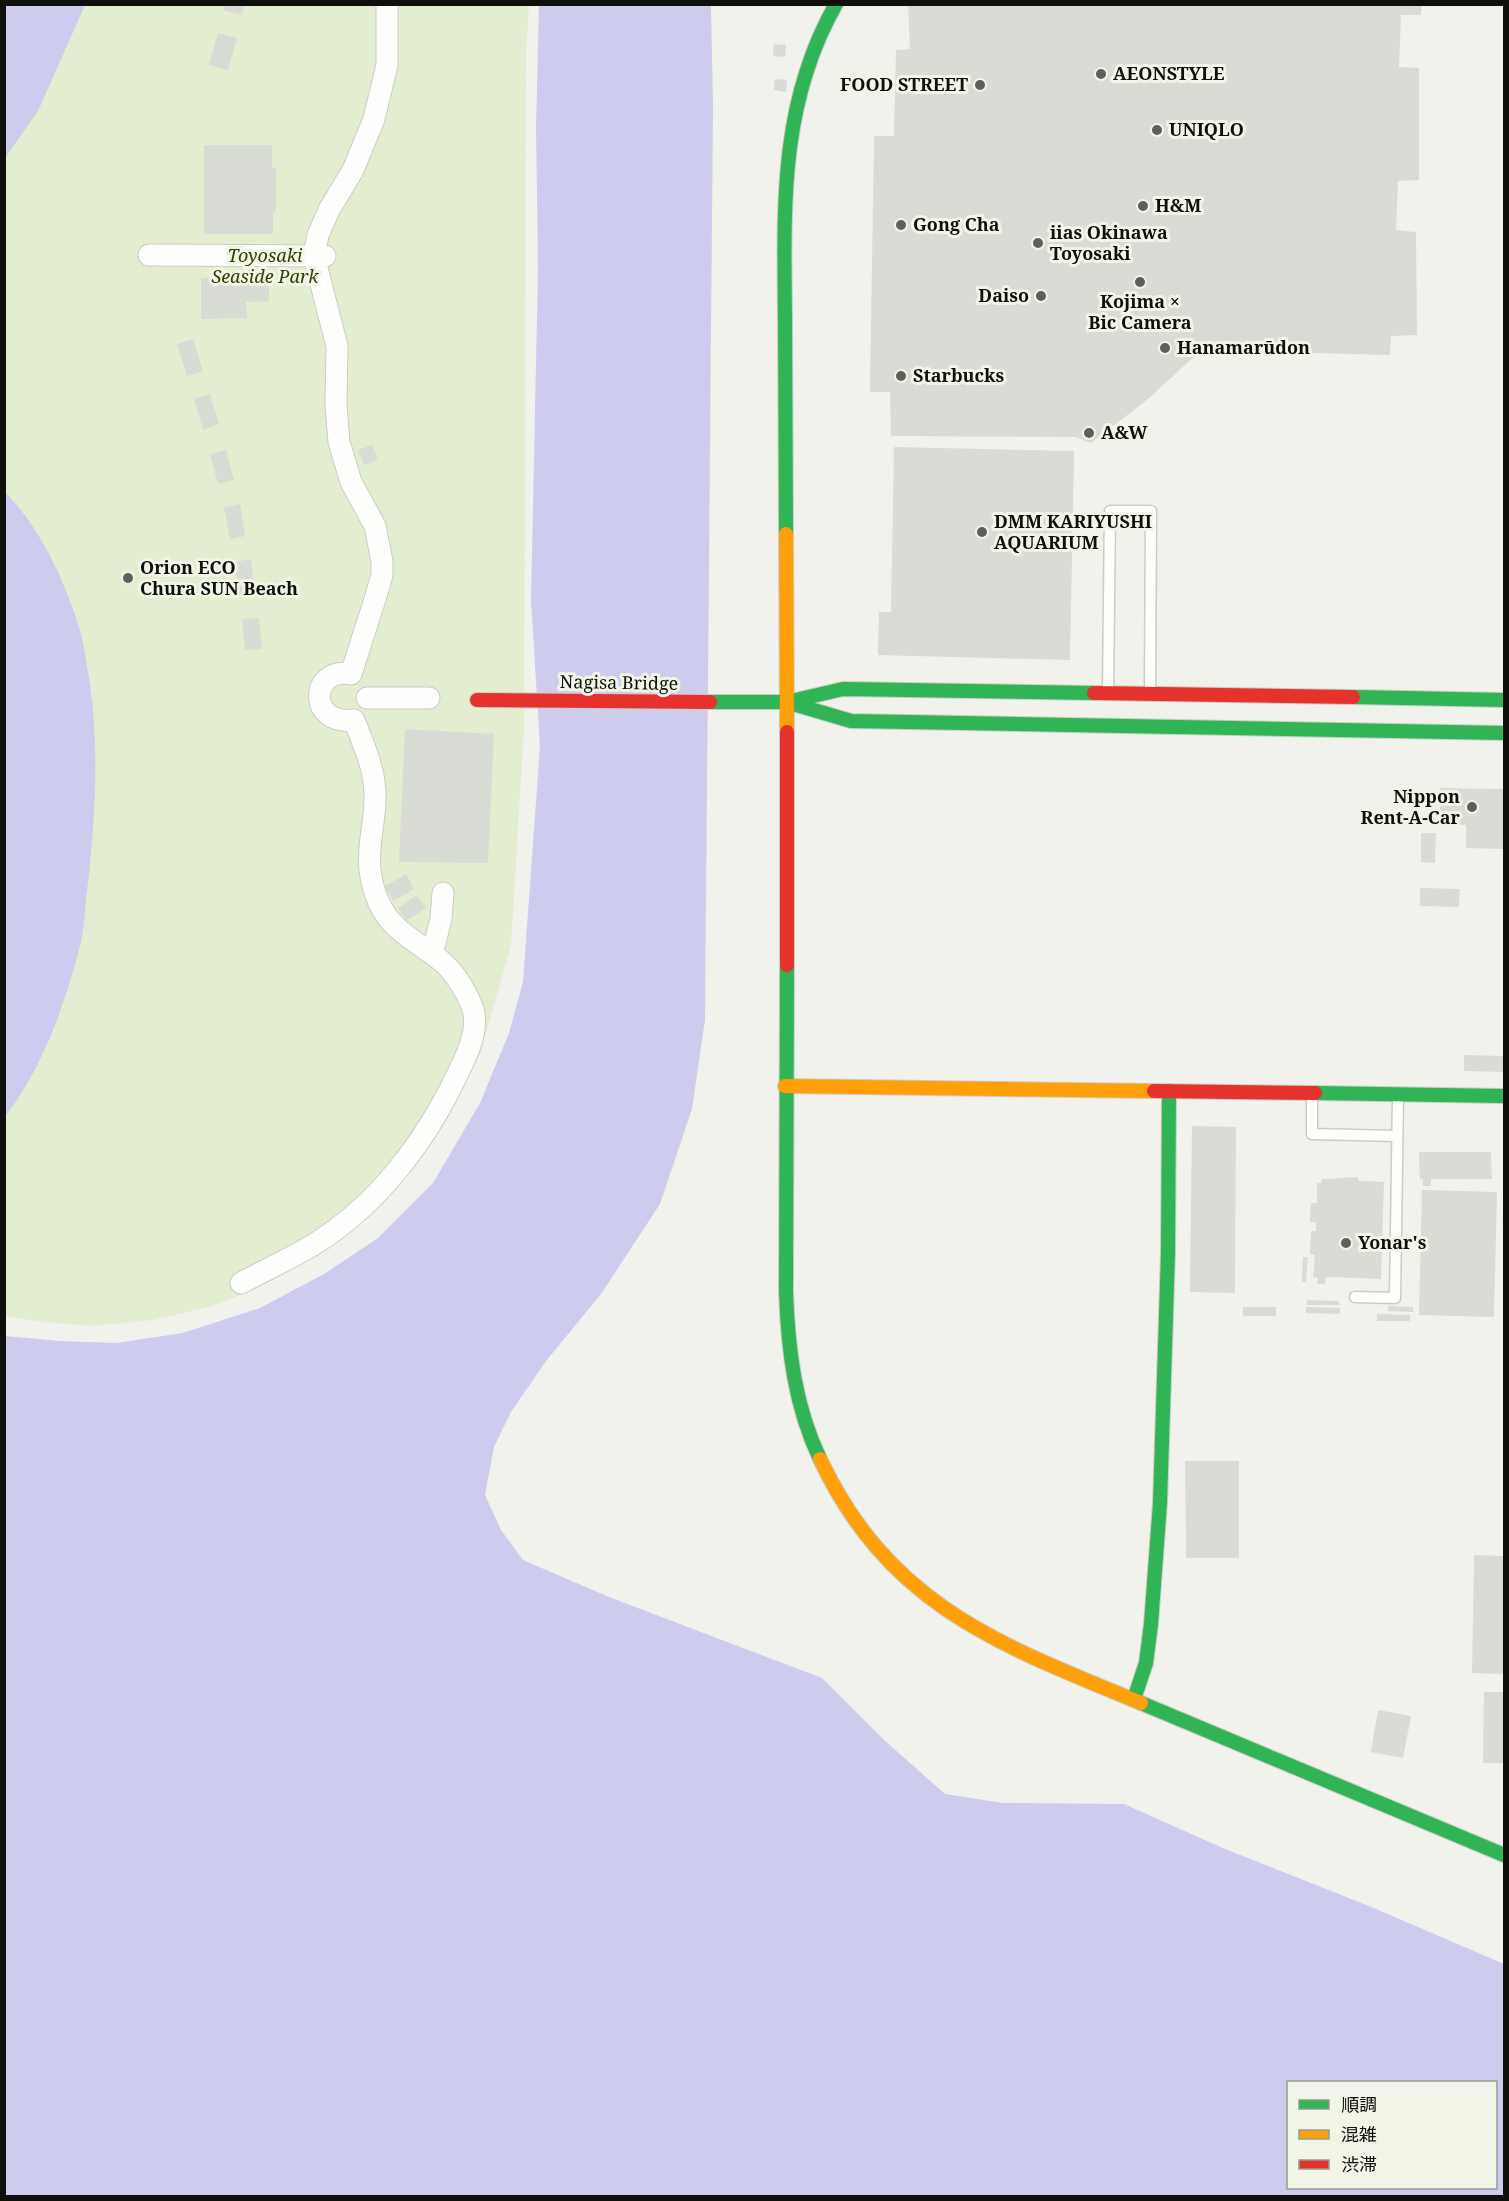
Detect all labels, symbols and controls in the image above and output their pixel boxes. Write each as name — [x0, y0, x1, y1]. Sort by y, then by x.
place label: AEONSTYLE — [1113, 61, 1225, 85]
marker: AEONSTYLE — [1094, 67, 1108, 81]
place label: FOOD STREET — [840, 72, 968, 96]
marker: FOOD STREET — [973, 78, 987, 92]
place label: UNIQLO — [1169, 117, 1244, 141]
marker: UNIQLO — [1150, 123, 1164, 137]
place label: H&M — [1155, 193, 1201, 217]
marker: H&M — [1136, 199, 1150, 213]
place label: Gong Cha — [913, 212, 1000, 236]
marker: Gong Cha — [894, 218, 908, 232]
place label: iias Okinawa Toyosaki — [1050, 220, 1168, 265]
marker: iias Okinawa Toyosaki — [1031, 236, 1045, 250]
park label: Toyosaki Seaside Park — [211, 243, 319, 288]
marker: Kojima × Bic Camera — [1133, 275, 1147, 289]
place label: Daiso — [978, 283, 1029, 307]
marker: Daiso — [1034, 289, 1048, 303]
place label: Kojima × Bic Camera — [1088, 289, 1192, 334]
place label: Hanamarūdon — [1177, 335, 1310, 359]
marker: Hanamarūdon — [1158, 341, 1172, 355]
place label: Starbucks — [913, 363, 1005, 387]
marker: Starbucks — [894, 369, 908, 383]
place label: A&W — [1101, 420, 1148, 444]
marker: A&W — [1082, 426, 1096, 440]
place label: DMM KARIYUSHI AQUARIUM — [994, 509, 1152, 554]
marker: DMM KARIYUSHI AQUARIUM — [975, 525, 989, 539]
place label: Orion ECO Chura SUN Beach — [140, 555, 298, 600]
marker: Orion ECO Chura SUN Beach — [121, 571, 135, 585]
street label: Nagisa Bridge — [560, 669, 679, 695]
place label: Nippon Rent-A-Car — [1361, 784, 1461, 829]
marker: Nippon Rent-A-Car — [1465, 800, 1479, 814]
place label: Yonar's — [1358, 1230, 1427, 1254]
marker: Yonar's — [1339, 1236, 1353, 1250]
legend — [1287, 2081, 1497, 2189]
text: 順調 — [1341, 2092, 1377, 2116]
text: 混雑 — [1341, 2122, 1377, 2146]
text: 渋滞 — [1341, 2152, 1377, 2176]

